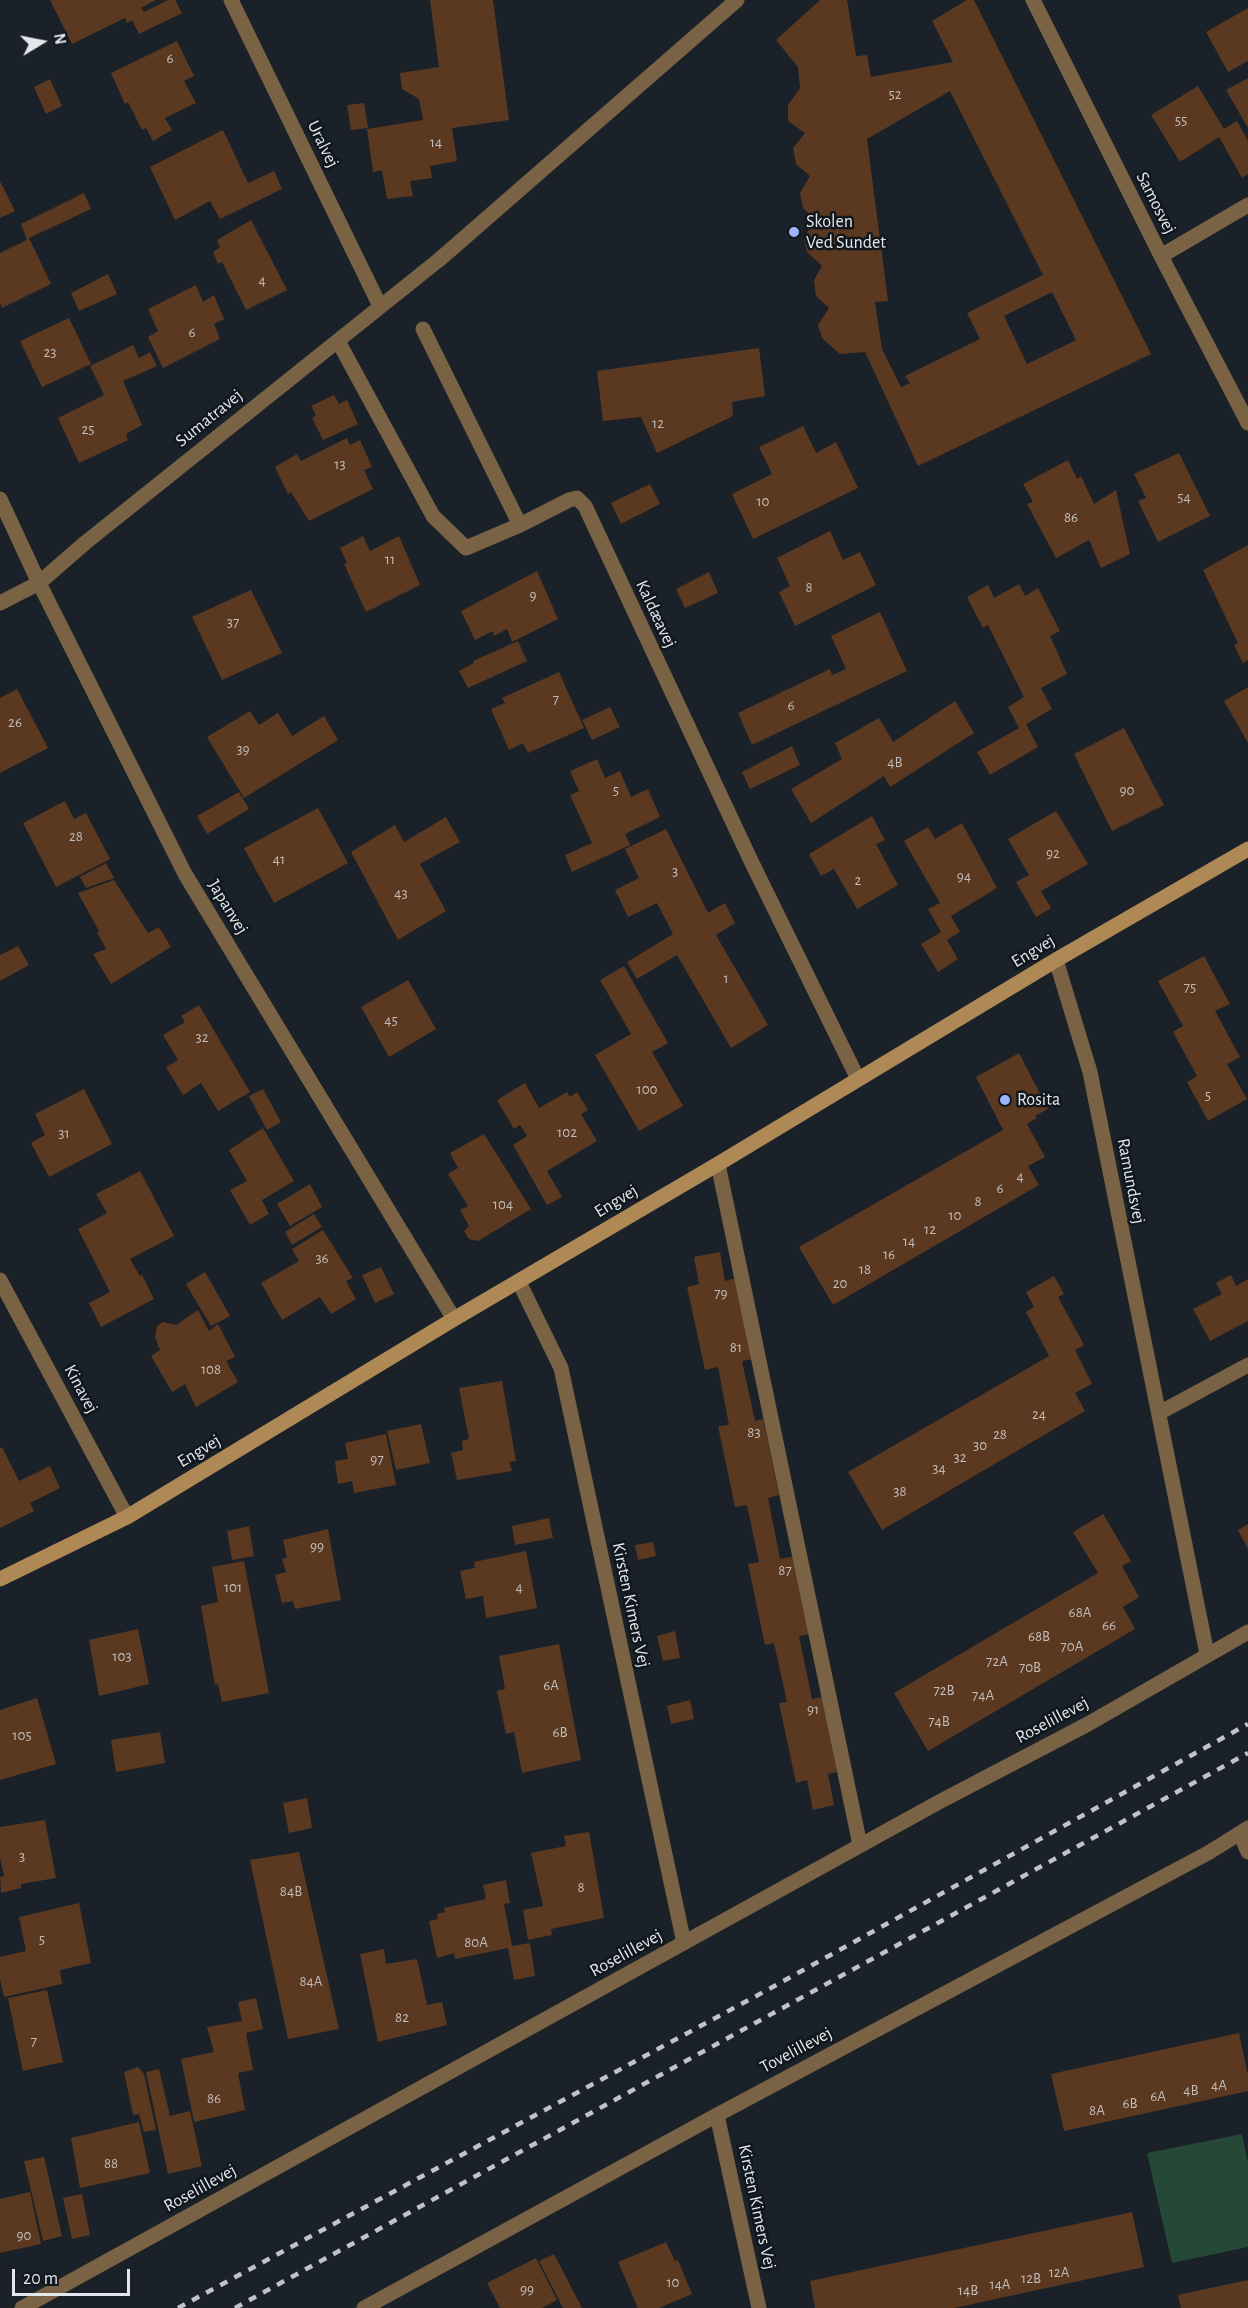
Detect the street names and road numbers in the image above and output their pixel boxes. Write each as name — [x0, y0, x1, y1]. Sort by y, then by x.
street label: Uralvej — [302, 117, 344, 171]
street label: Samosvej — [1131, 168, 1181, 238]
street label: Sumatravej — [171, 384, 247, 452]
street label: Kaldæavej — [631, 577, 681, 651]
street label: Japanvej — [203, 876, 253, 938]
street label: Engvej — [1007, 930, 1059, 972]
street label: Ramundsvej — [1112, 1136, 1150, 1226]
street label: Engvej — [590, 1180, 642, 1222]
street label: Kinavej — [59, 1361, 103, 1417]
street label: Engvej — [173, 1430, 225, 1472]
street label: Kirsten Kimers Vej — [607, 1540, 655, 1670]
street label: Roselillevej — [1012, 1692, 1092, 1748]
street label: Roselillevej — [586, 1924, 666, 1982]
street label: Tovelillevej — [756, 2022, 836, 2078]
street label: Kirsten Kimers Vej — [733, 2142, 781, 2272]
street label: Roselillevej — [160, 2159, 240, 2217]

